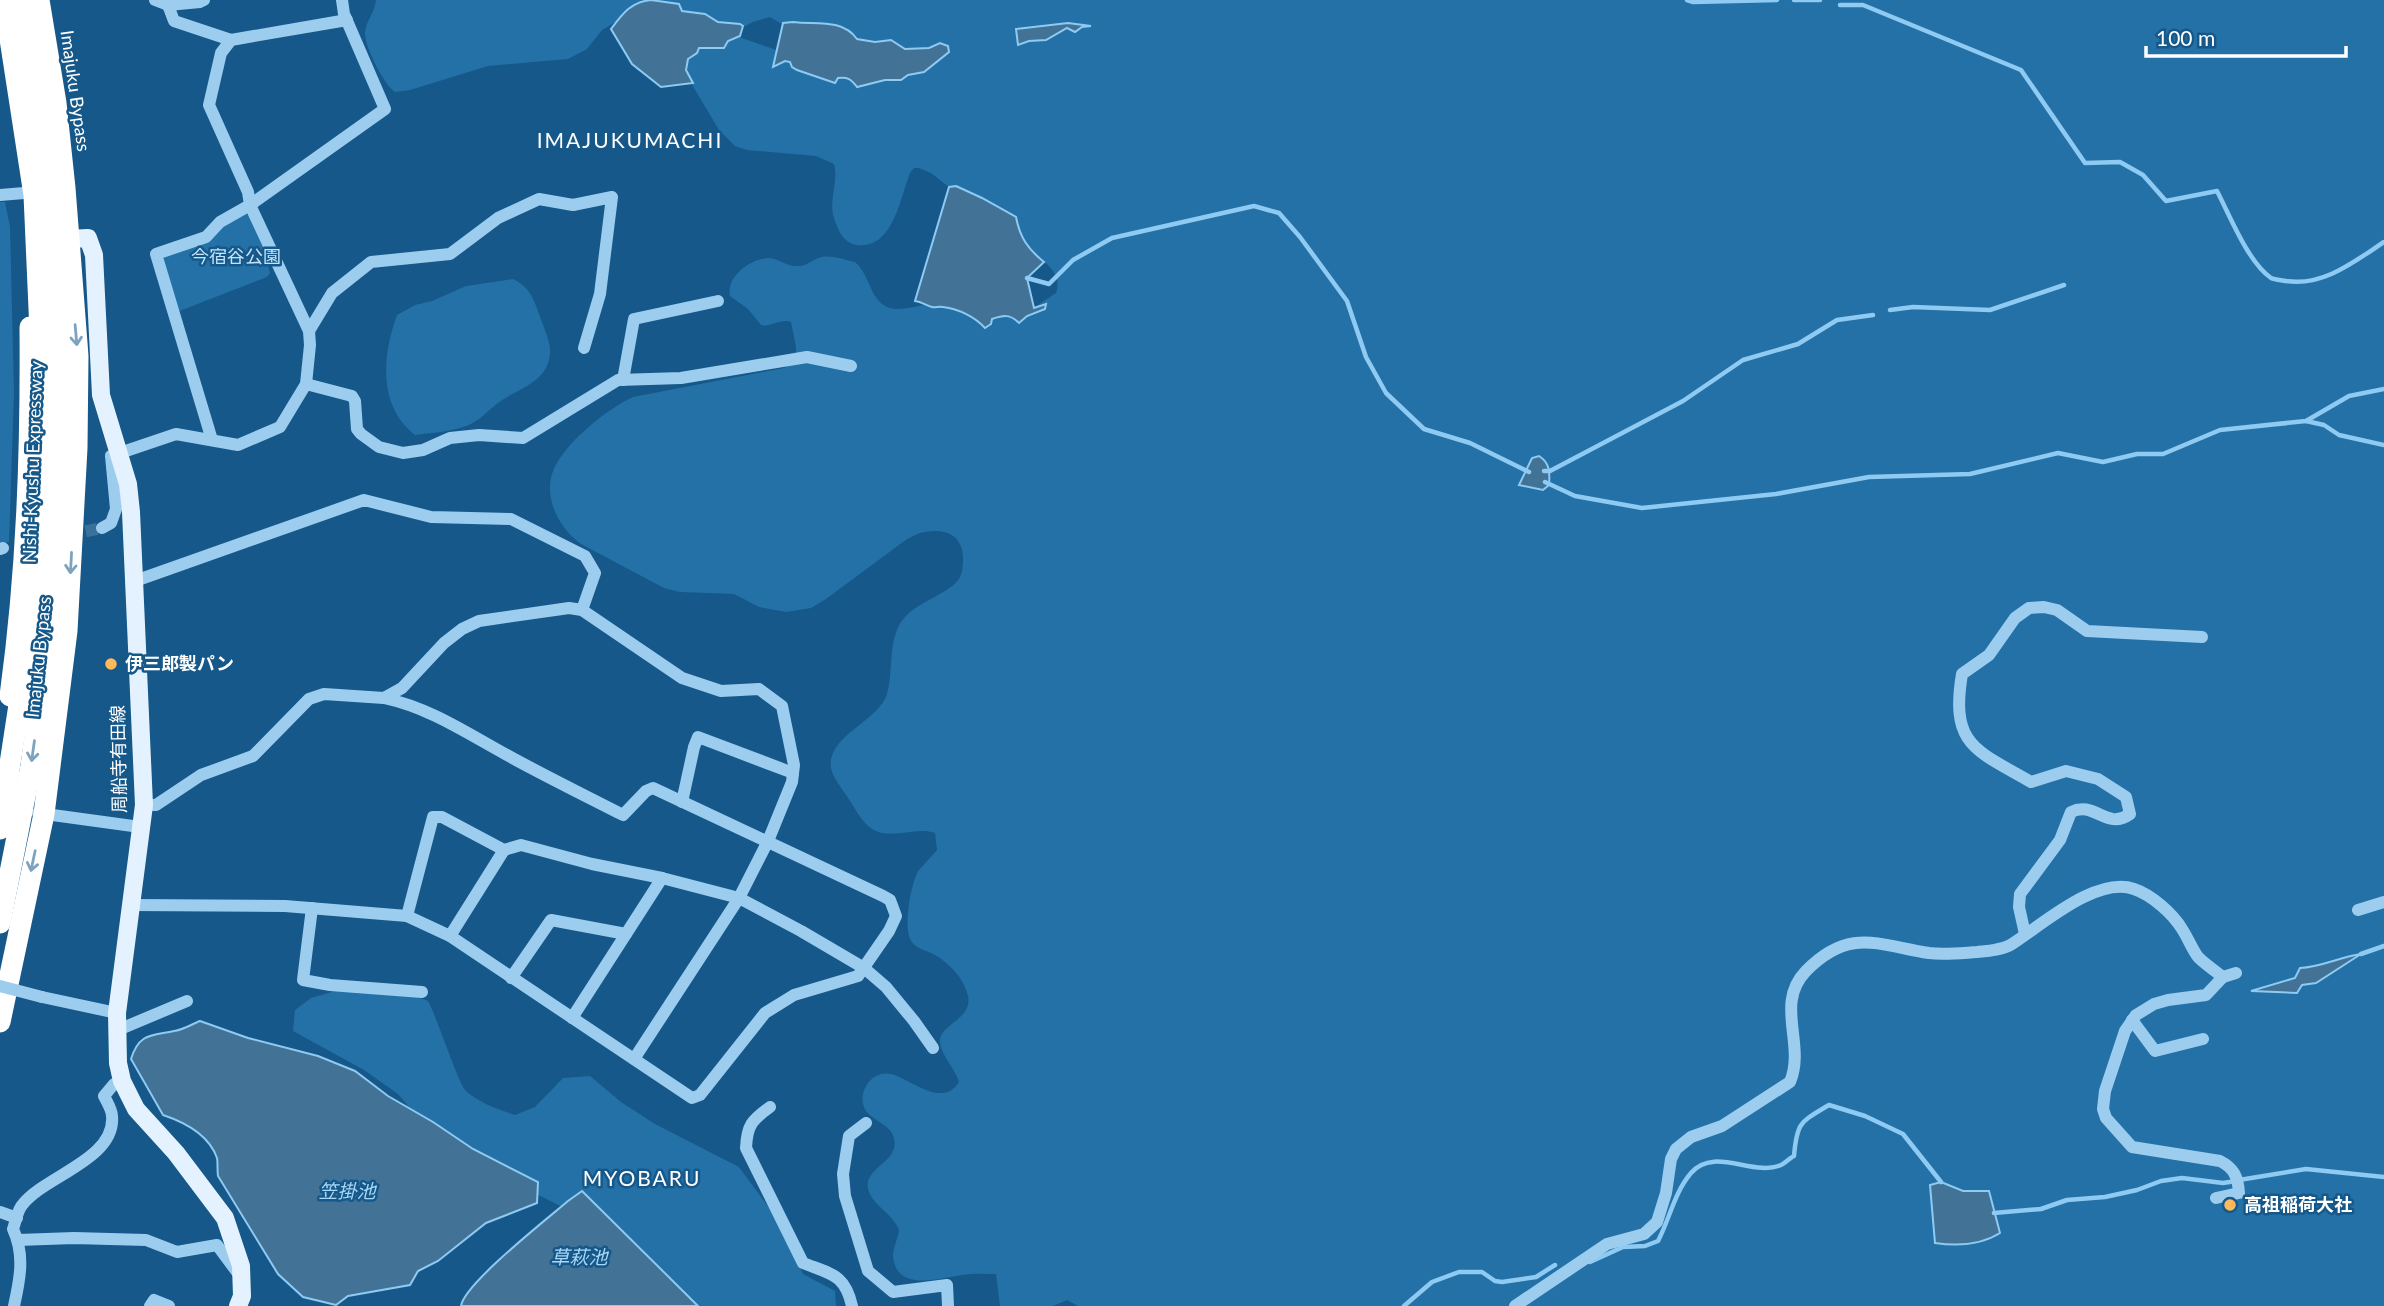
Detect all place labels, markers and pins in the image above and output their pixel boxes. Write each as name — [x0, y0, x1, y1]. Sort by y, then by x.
place label: 伊三郎製パン — [125, 652, 234, 674]
marker: 伊三郎製パン — [103, 656, 119, 672]
place label: 高祖稲荷大社 — [2244, 1193, 2352, 1215]
marker: 高祖稲荷大社 — [2222, 1197, 2238, 1213]

